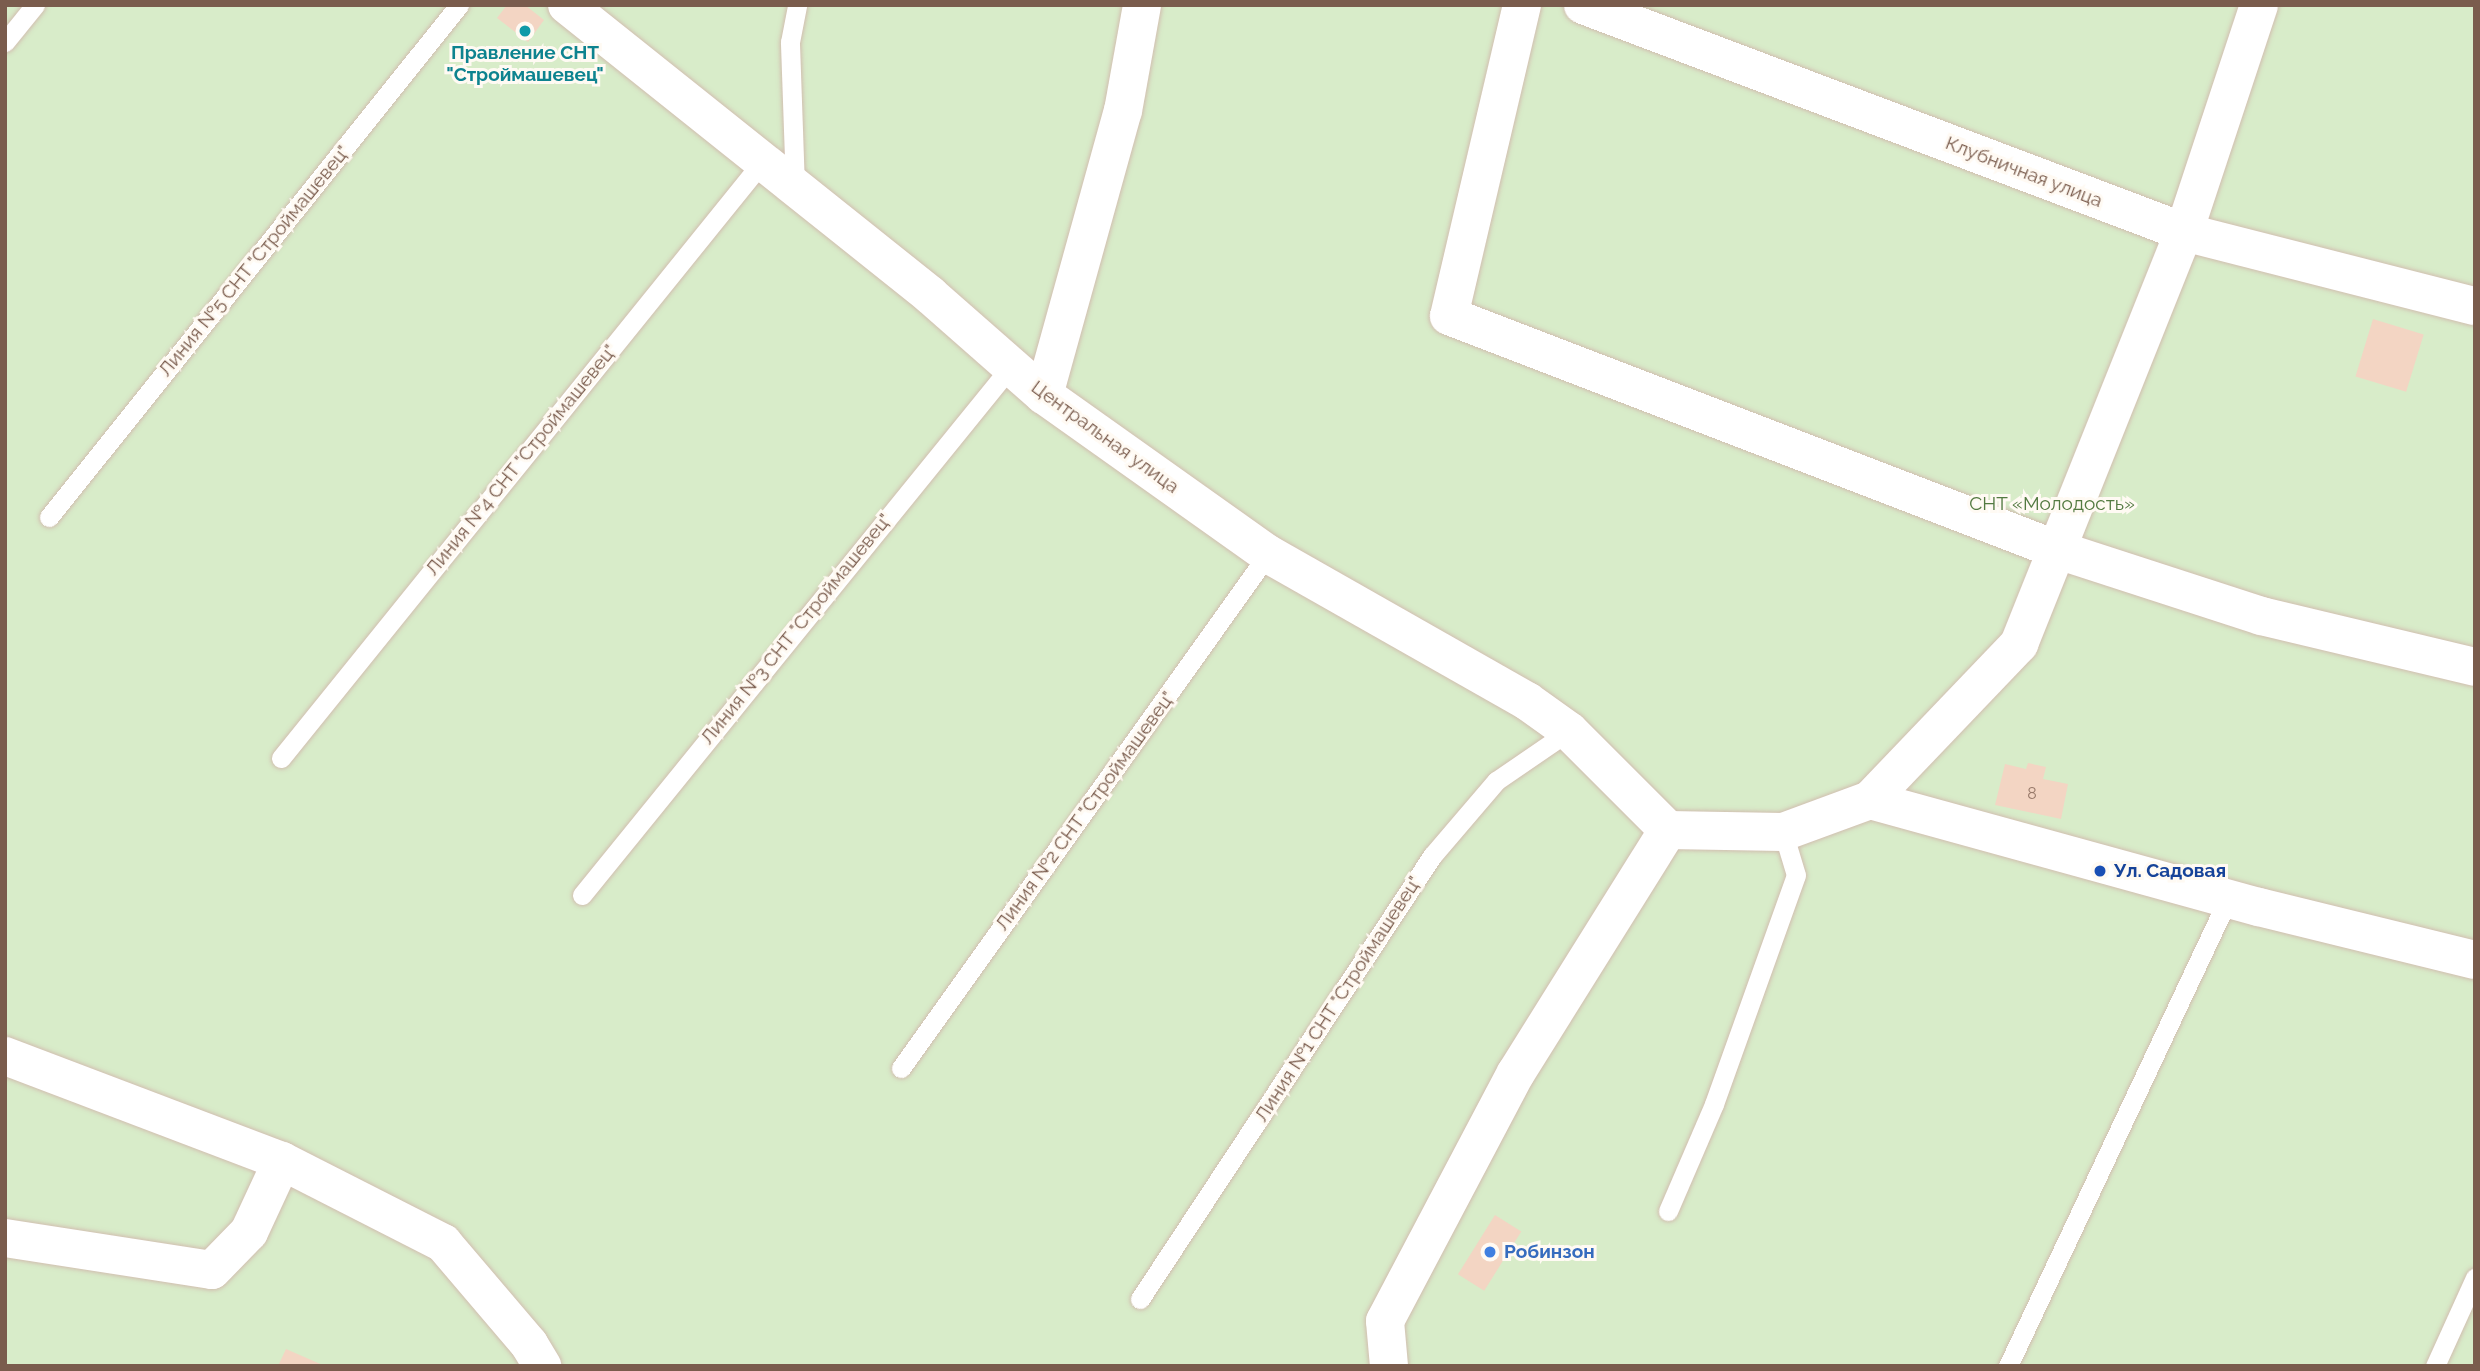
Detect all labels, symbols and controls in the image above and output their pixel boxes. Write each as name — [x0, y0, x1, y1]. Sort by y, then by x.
marker: Правление СНТ "Строймашевец" — [517, 23, 533, 39]
place label: Правление СНТ "Строймашевец" — [446, 42, 604, 86]
street label: Клубничная улица — [1942, 131, 2106, 213]
street label: Линия №5 СНТ "Строймашевец" — [153, 141, 355, 381]
street label: Линия №4 СНТ "Строймашевец" — [420, 340, 622, 580]
street label: Центральная улица — [1027, 376, 1183, 498]
park label: СНТ «Молодость» — [1969, 493, 2135, 515]
street label: Линия №3 СНТ "Строймашевец" — [695, 509, 897, 749]
street label: Линия №2 СНТ "Строймашевец" — [990, 687, 1180, 935]
house number: 8 — [2027, 784, 2037, 804]
place label: Ул. Садовая — [2114, 860, 2226, 882]
marker: Ул. Садовая — [2092, 863, 2108, 879]
street label: Линия №1 СНТ "Строймашевец" — [1250, 871, 1426, 1127]
place label: Робинзон — [1504, 1241, 1595, 1263]
marker: Робинзон — [1482, 1244, 1498, 1260]

